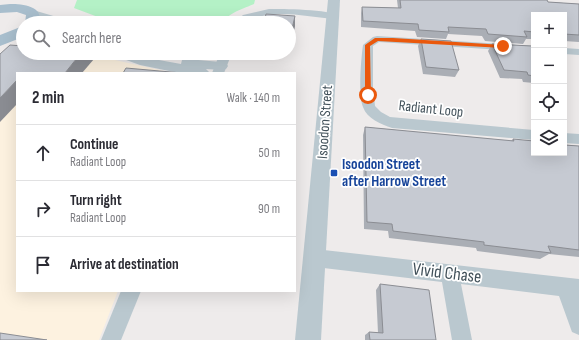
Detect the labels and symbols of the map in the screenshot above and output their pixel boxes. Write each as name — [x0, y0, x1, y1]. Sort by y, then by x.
route end — [494, 37, 512, 55]
street label: Isoodon Street — [313, 84, 337, 159]
route start — [359, 86, 377, 104]
street label: Radiant Loop — [398, 96, 464, 122]
place label: Isoodon Street after Harrow Street — [342, 155, 446, 191]
marker: Isoodon Street after Harrow Street — [329, 168, 339, 178]
street label: Vivid Chase — [411, 258, 483, 288]

